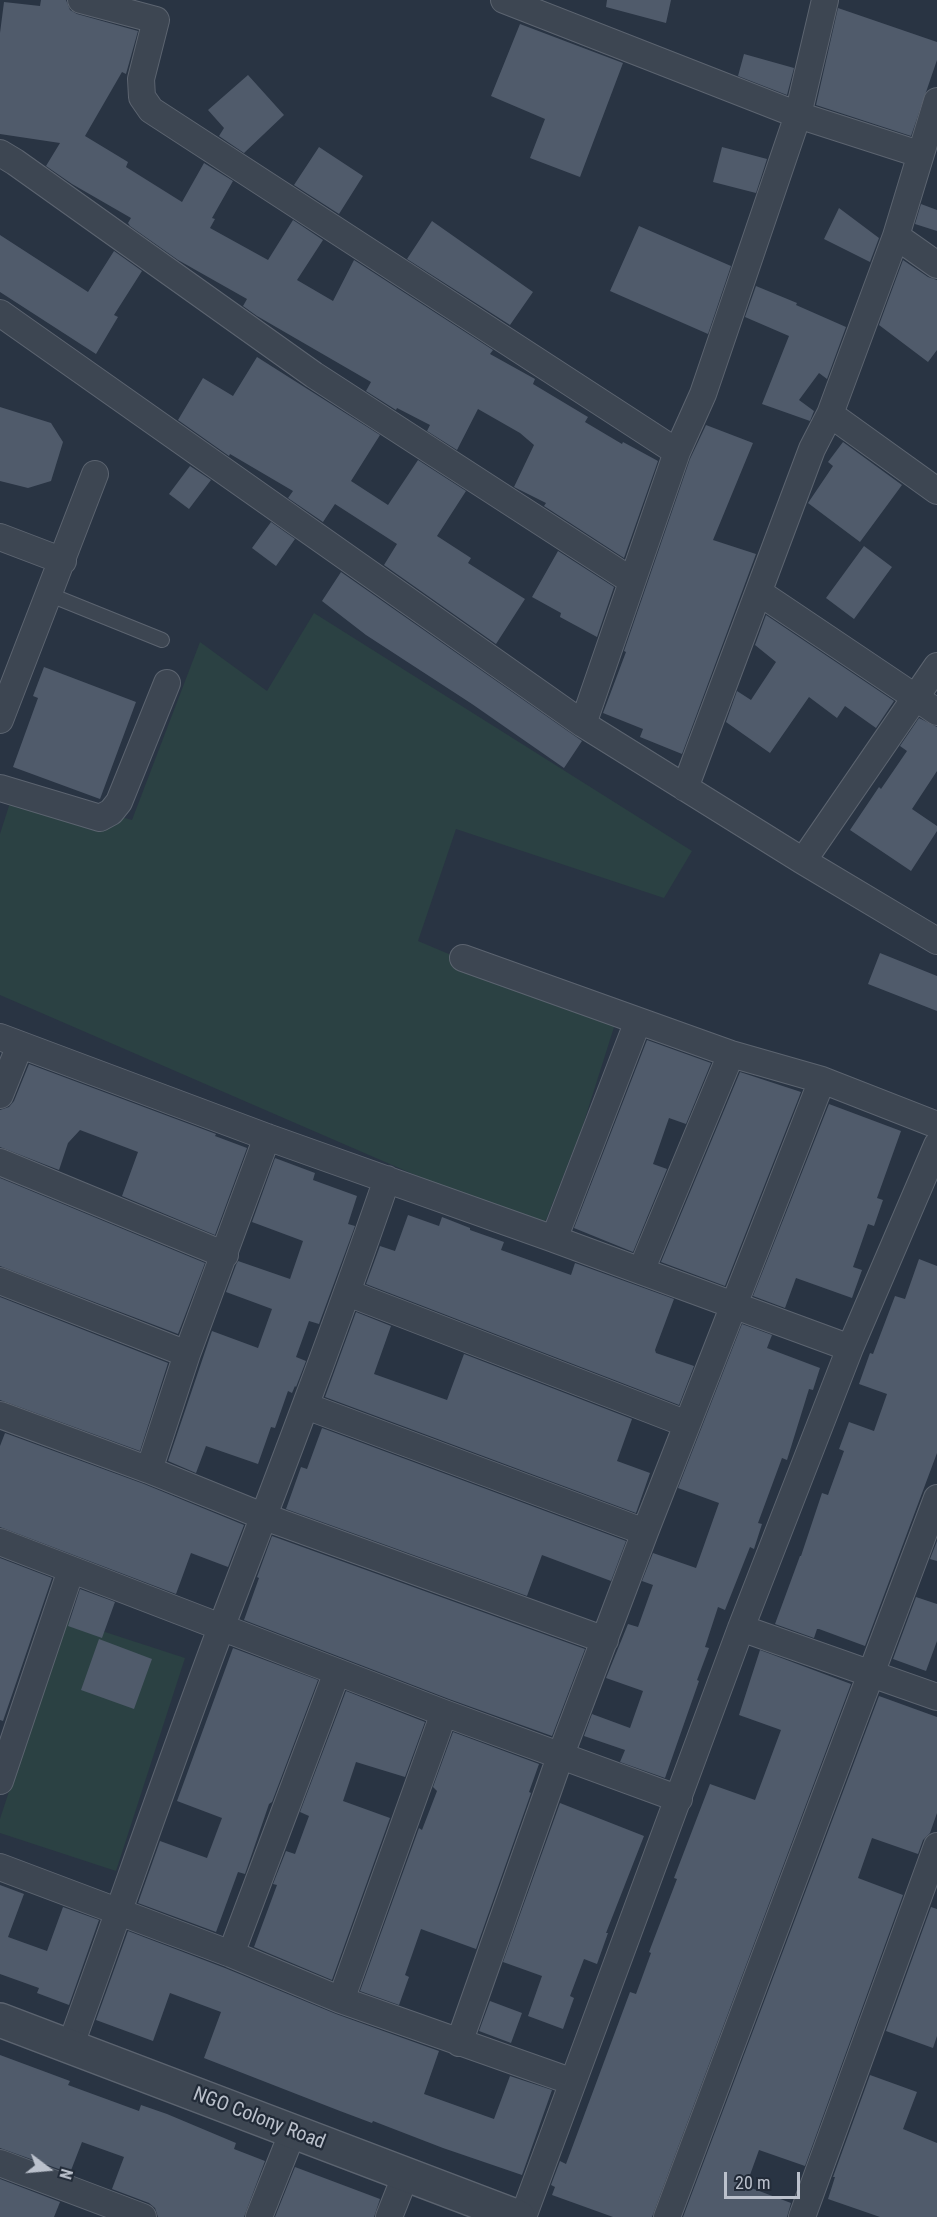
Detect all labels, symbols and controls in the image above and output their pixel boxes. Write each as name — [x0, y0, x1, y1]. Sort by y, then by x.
street label: NGO Colony Road — [190, 2083, 328, 2155]
north arrow — [18, 2139, 78, 2199]
scale bar — [727, 2160, 804, 2198]
text: N — [55, 2167, 76, 2181]
text: 20 m — [735, 2172, 770, 2193]

